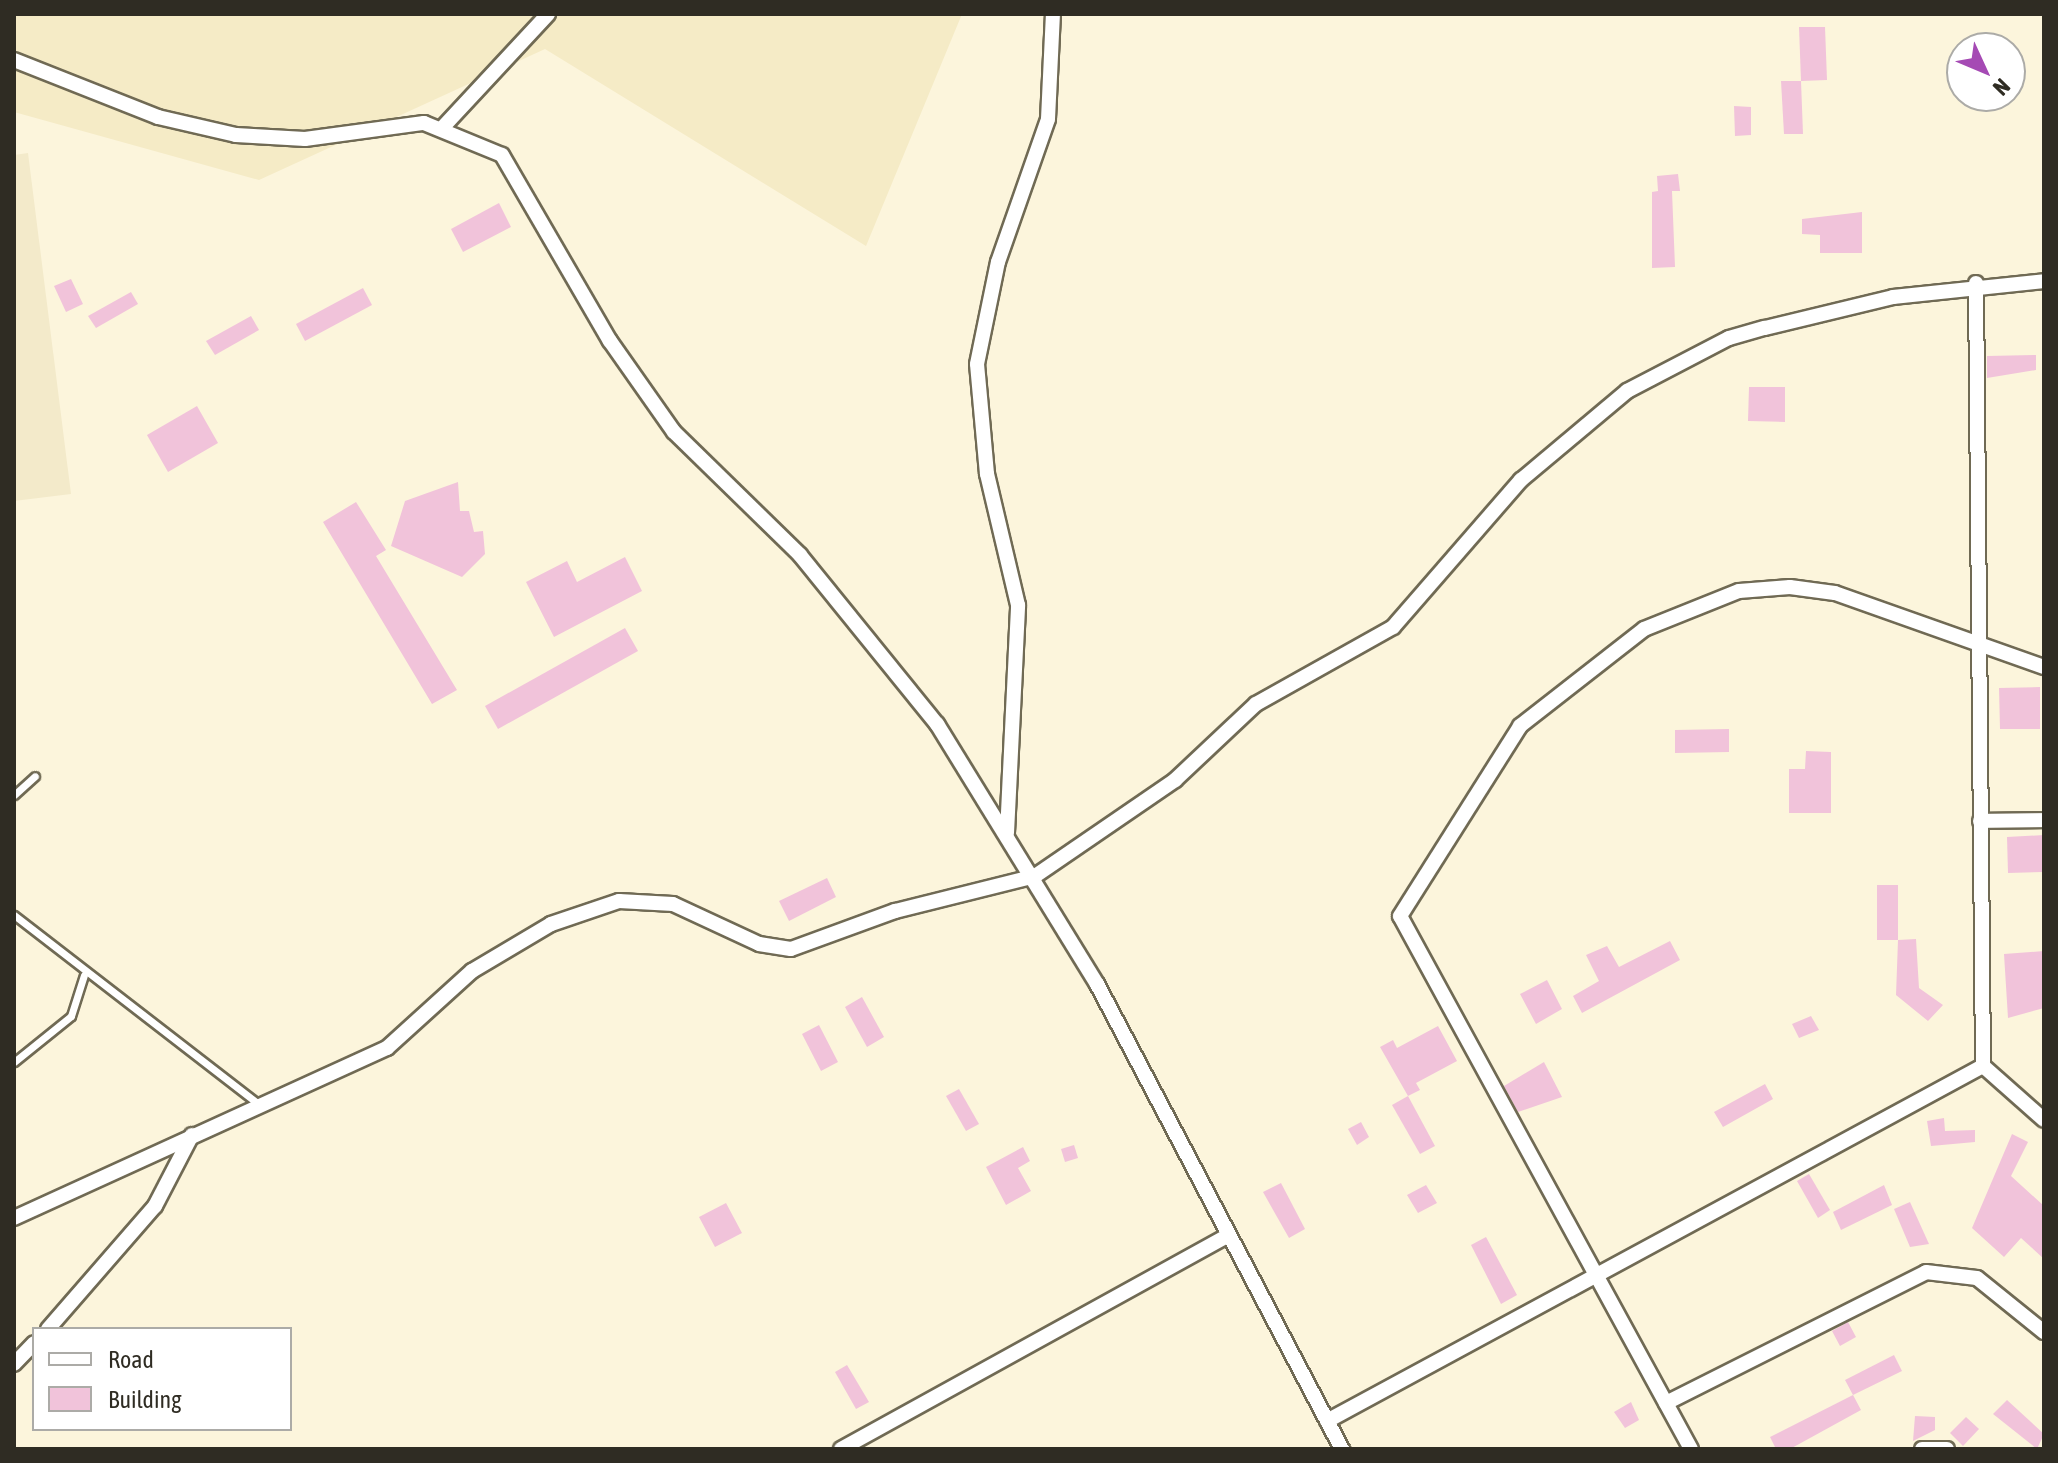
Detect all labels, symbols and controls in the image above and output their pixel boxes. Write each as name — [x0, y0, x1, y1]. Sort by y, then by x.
north arrow — [1946, 32, 2026, 112]
text: N — [1988, 74, 2016, 101]
legend — [32, 1327, 292, 1431]
text: Road — [108, 1346, 154, 1373]
text: Building — [108, 1386, 181, 1413]

